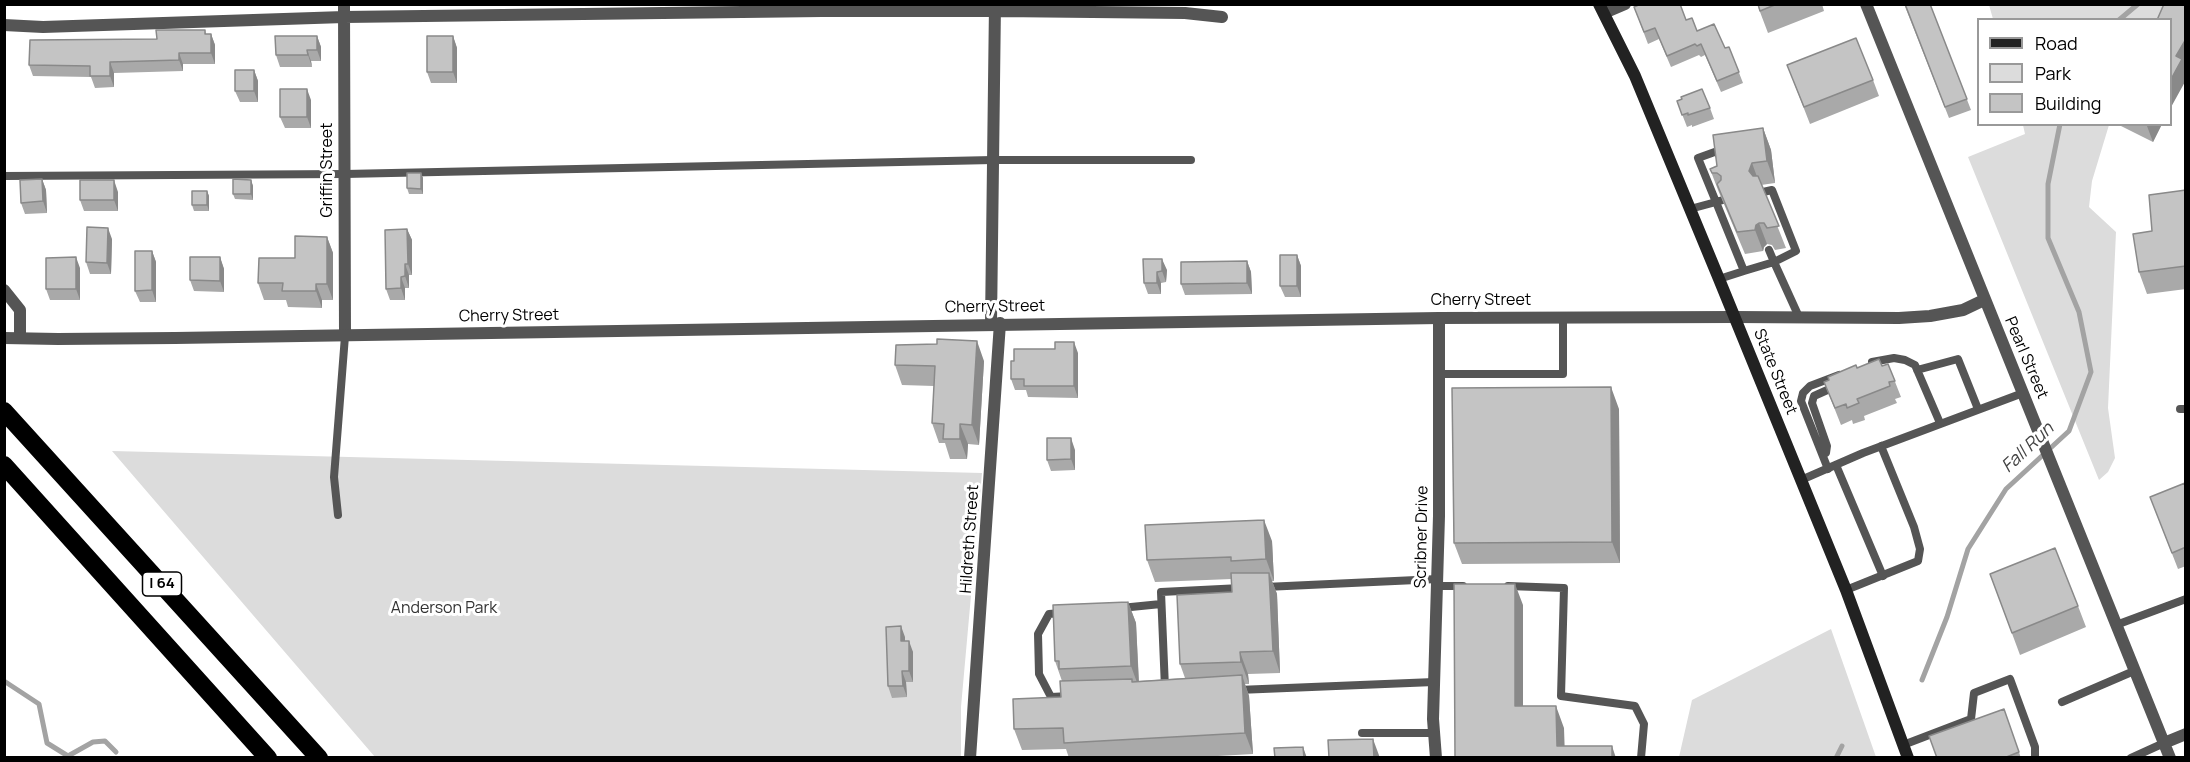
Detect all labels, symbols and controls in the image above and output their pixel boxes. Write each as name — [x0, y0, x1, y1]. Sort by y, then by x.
legend — [1977, 18, 2172, 126]
text: Road — [2035, 31, 2078, 55]
text: Park — [2035, 61, 2071, 85]
text: Building — [2035, 91, 2101, 115]
street label: Griffin Street — [318, 122, 338, 218]
street label: Cherry Street — [1431, 291, 1531, 311]
street label: Cherry Street — [945, 297, 1045, 317]
street label: Cherry Street — [459, 306, 559, 326]
street label: Pearl Street — [2000, 314, 2052, 402]
street label: State Street — [1749, 326, 1801, 418]
water label: Fall Run — [1997, 418, 2059, 478]
street label: Hildreth Street — [957, 484, 983, 594]
street label: Scribner Drive — [1412, 485, 1432, 589]
road number: I 64 — [142, 572, 182, 596]
park label: Anderson Park — [391, 599, 497, 619]

